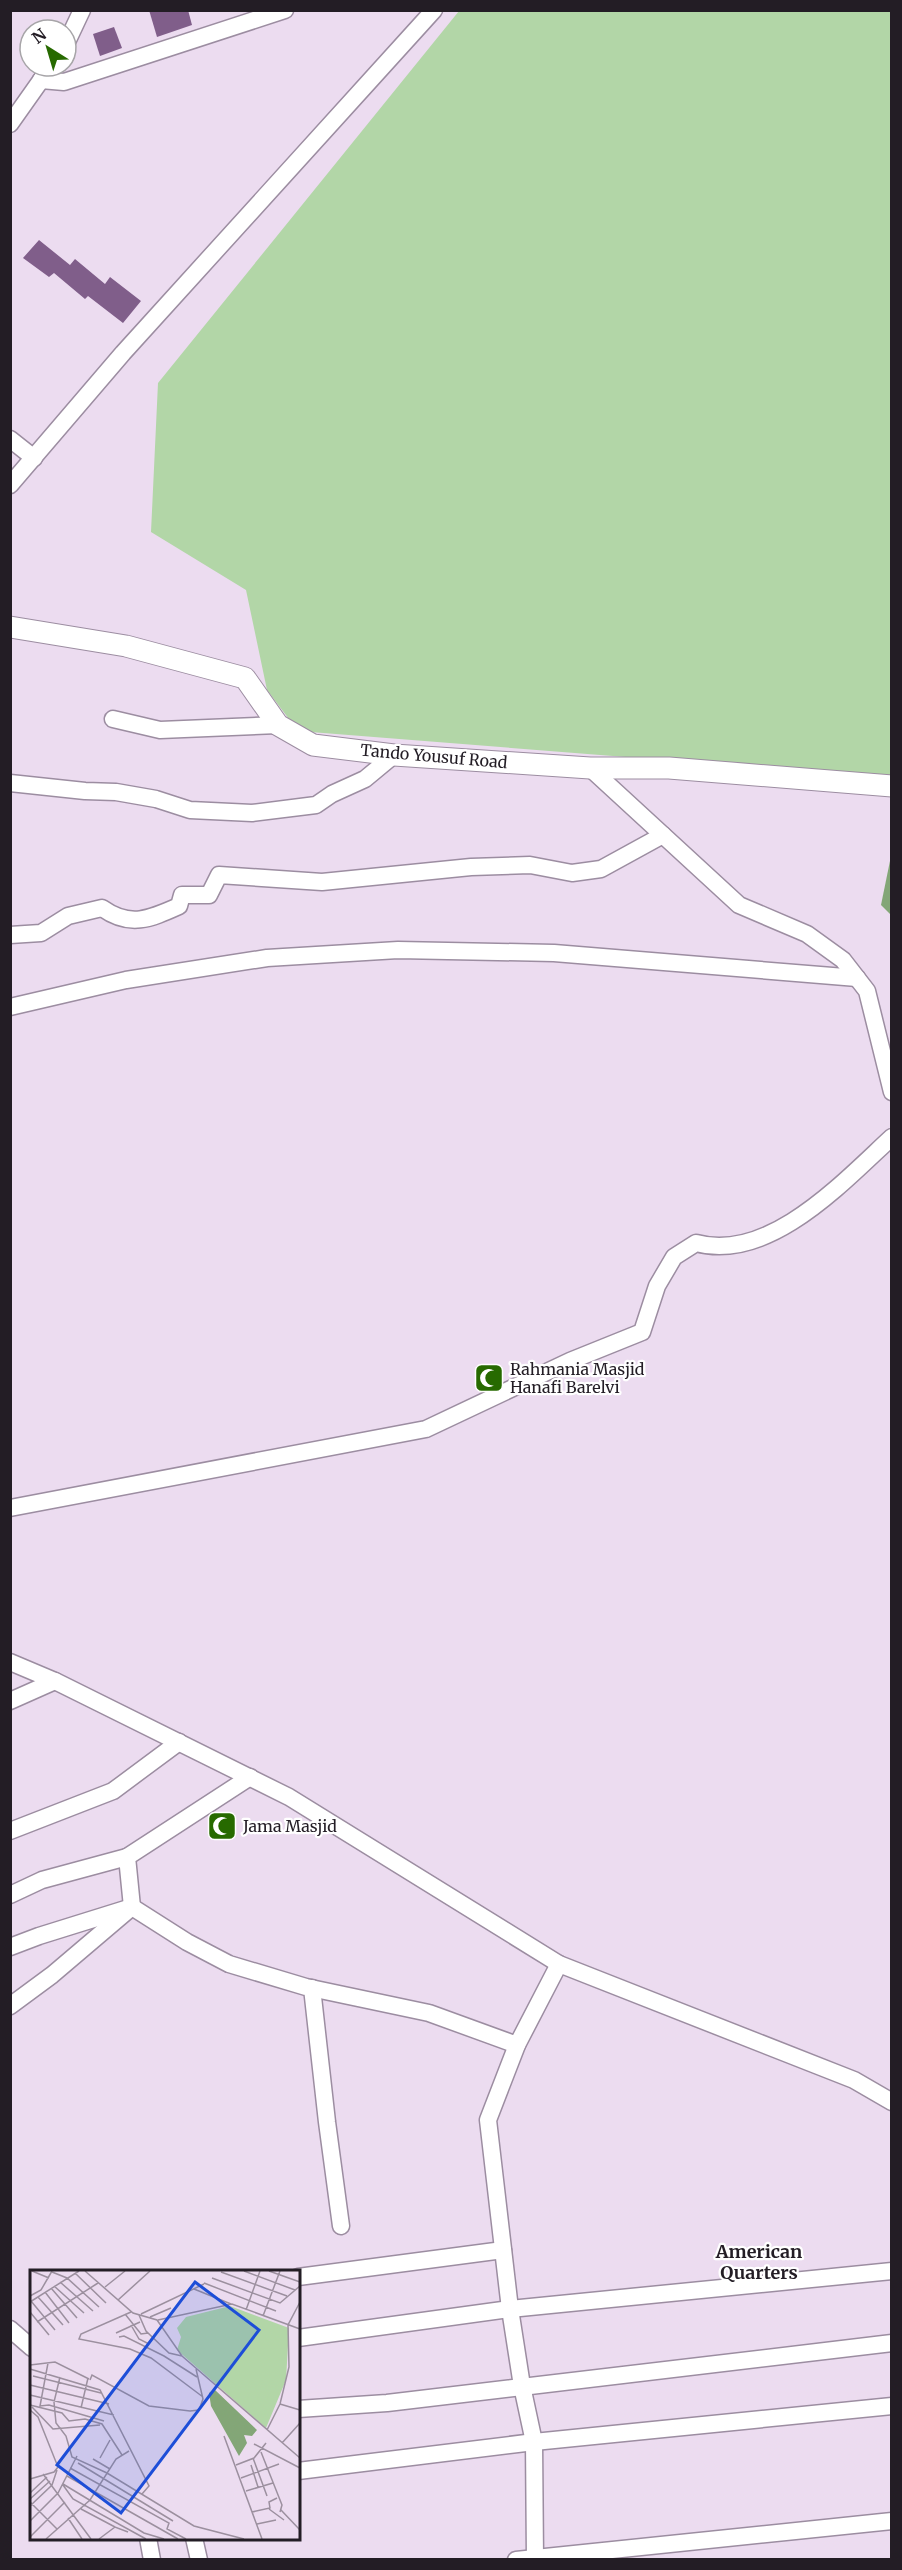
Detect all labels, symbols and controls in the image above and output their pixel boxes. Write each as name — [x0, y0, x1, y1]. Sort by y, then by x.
north arrow — [18, 18, 78, 78]
text: N — [28, 24, 50, 48]
street label: Tando Yousuf Road — [360, 740, 509, 772]
place label: Rahmania Masjid Hanafi Barelvi — [510, 1359, 645, 1397]
mosque icon: Rahmania Masjid Hanafi Barelvi — [473, 1362, 505, 1394]
mosque icon: Jama Masjid — [206, 1810, 238, 1842]
place label: Jama Masjid — [242, 1816, 337, 1836]
district label: American Quarters — [715, 2240, 802, 2284]
inset map — [30, 2270, 300, 2540]

